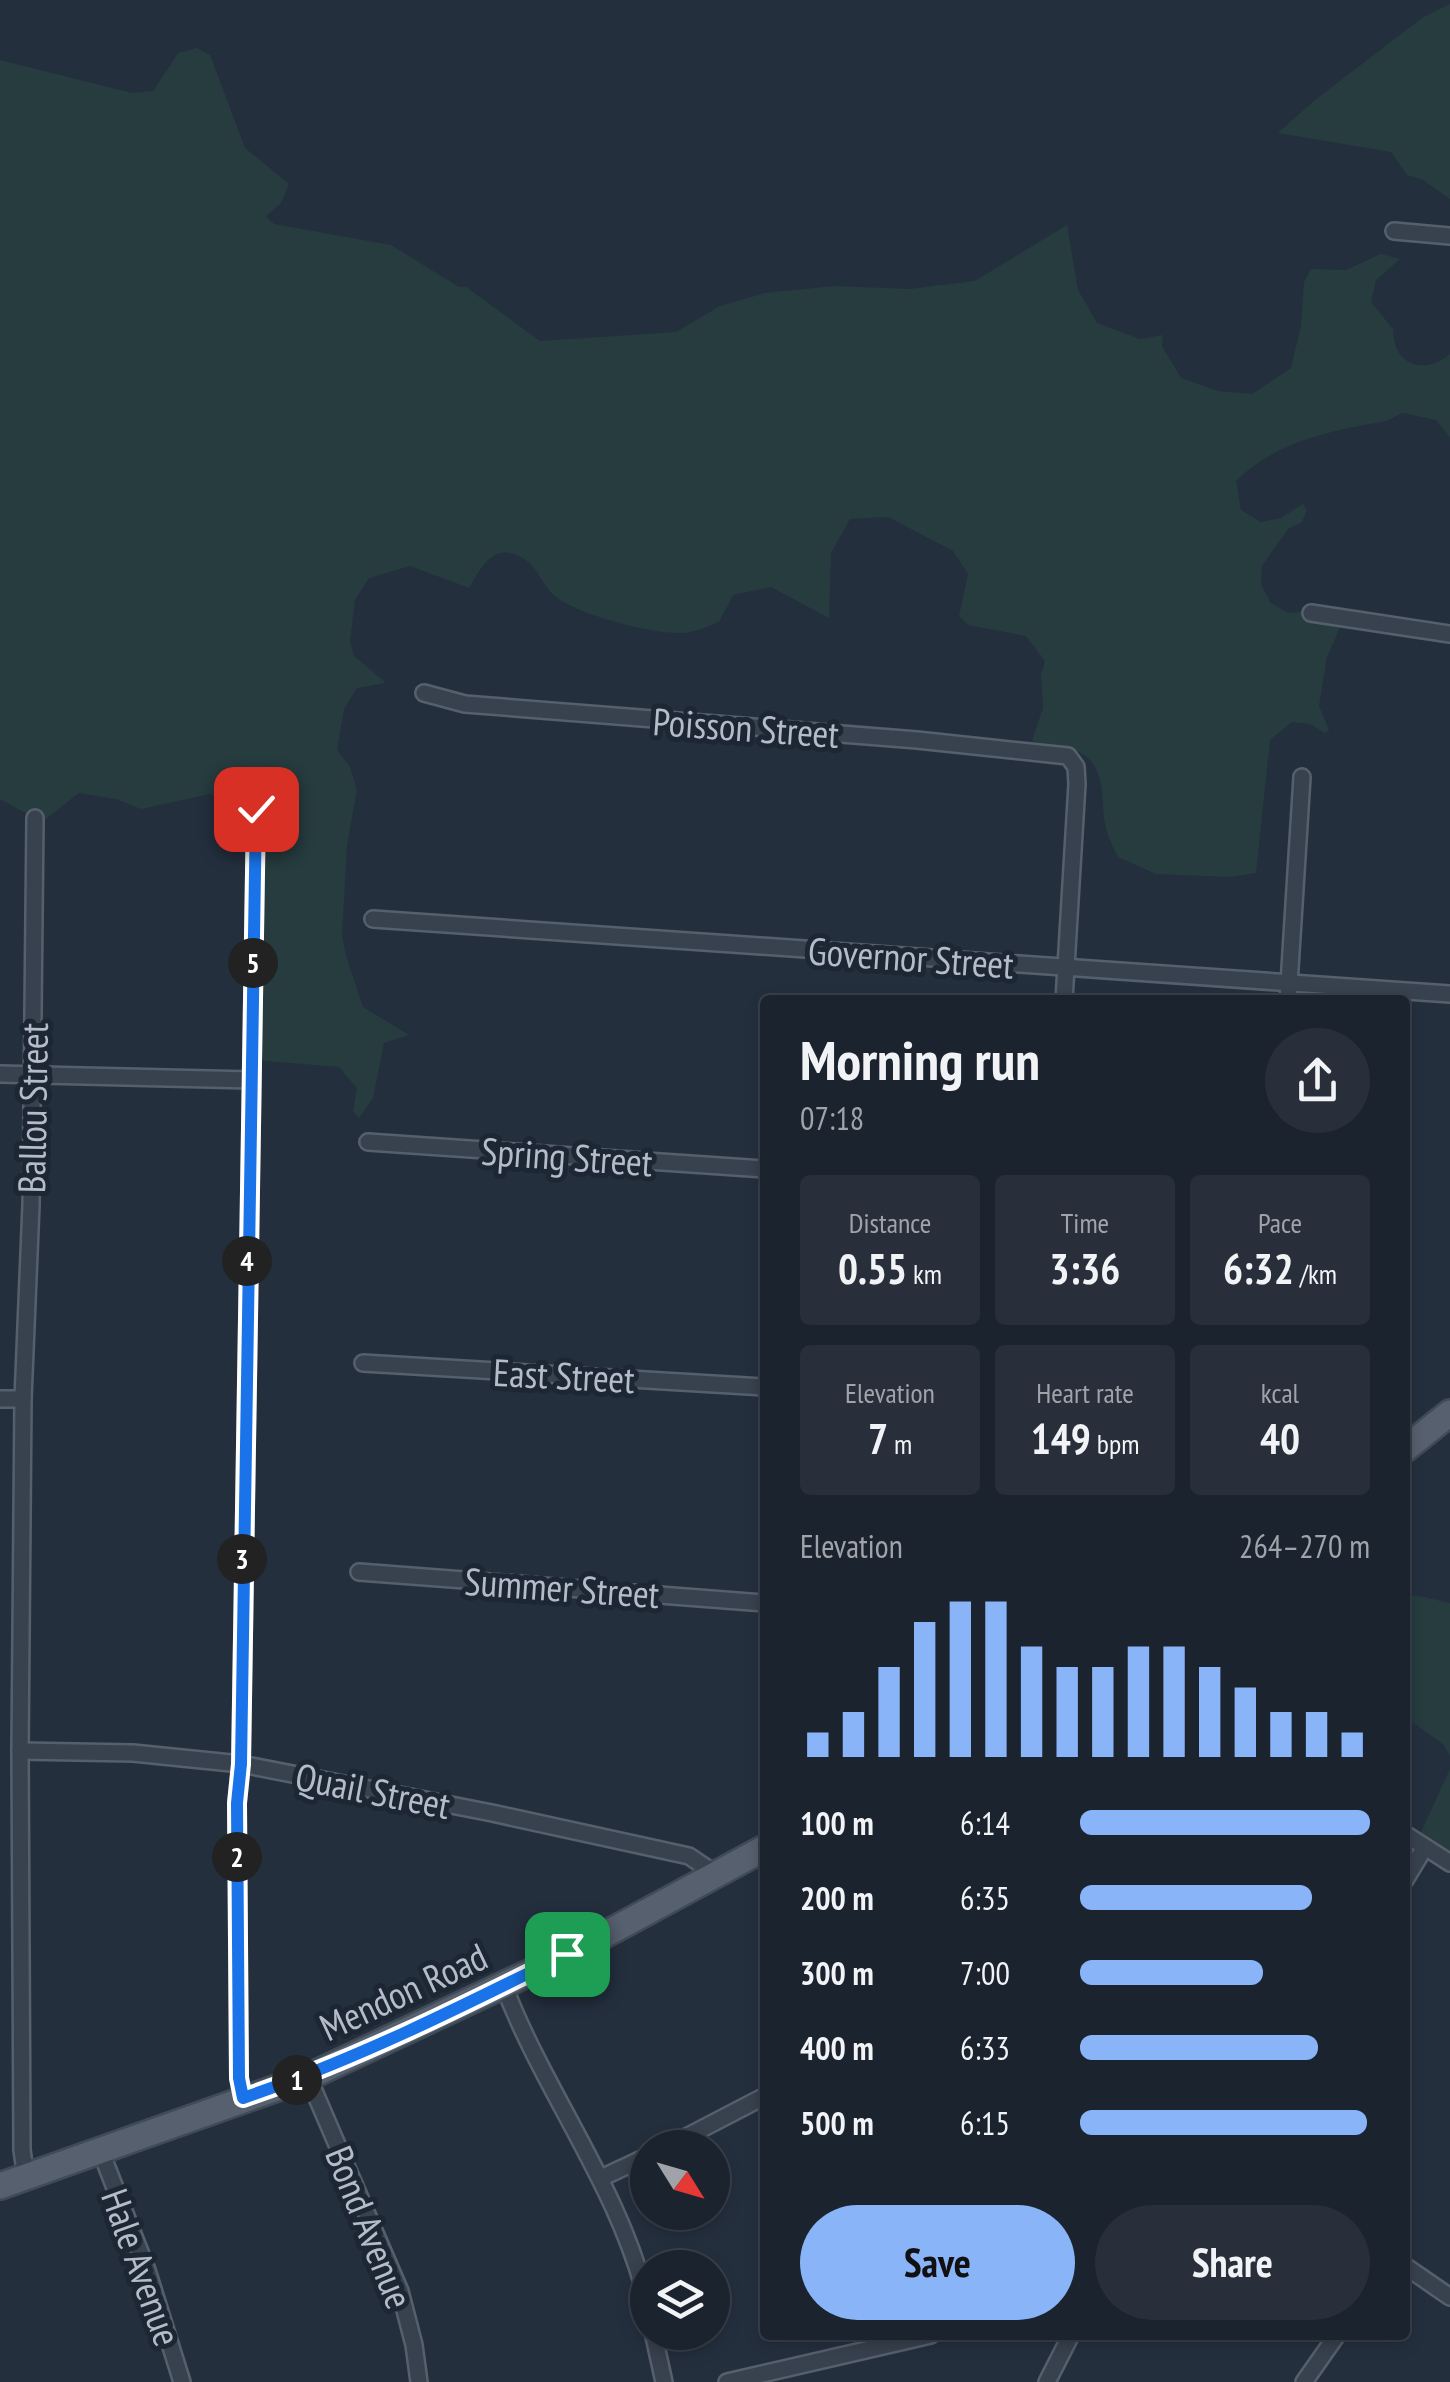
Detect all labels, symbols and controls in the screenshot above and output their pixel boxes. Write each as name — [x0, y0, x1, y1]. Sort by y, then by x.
street label: Poisson Street — [651, 696, 841, 758]
pin — [214, 767, 299, 852]
icon: check — [229, 782, 284, 837]
street label: Governor Street — [807, 925, 1016, 989]
pin: 5 — [228, 938, 278, 988]
text: 5 — [246, 944, 260, 981]
street label: Ballou Street — [6, 1022, 58, 1194]
text: Morning run — [800, 1024, 1040, 1095]
button: share — [1265, 1028, 1370, 1133]
text: 07:18 — [800, 1097, 864, 1139]
street label: Spring Street — [480, 1126, 655, 1186]
text: Distance — [849, 1204, 931, 1241]
text: Time — [1061, 1204, 1109, 1241]
text: Pace — [1258, 1204, 1302, 1241]
pin: 4 — [222, 1236, 272, 1286]
text: 0.55 — [838, 1241, 907, 1296]
text: 3:36 — [1050, 1241, 1120, 1296]
text: 6:32 — [1223, 1241, 1294, 1296]
text: 4 — [240, 1242, 254, 1279]
text: km — [907, 1255, 942, 1292]
text: /km — [1294, 1255, 1337, 1292]
street label: East Street — [492, 1347, 636, 1403]
text: Elevation — [845, 1374, 935, 1411]
text: Heart rate — [1036, 1374, 1134, 1411]
text: kcal — [1261, 1374, 1299, 1411]
text: 7 — [868, 1411, 888, 1466]
text: 149 — [1031, 1411, 1091, 1466]
text: 40 — [1260, 1411, 1300, 1466]
text: m — [888, 1425, 912, 1462]
text: bpm — [1091, 1425, 1139, 1462]
text: Elevation — [800, 1525, 903, 1567]
text: 264–270 m — [1239, 1525, 1370, 1567]
pin: 3 — [217, 1534, 267, 1584]
text: 3 — [235, 1540, 249, 1577]
street label: Summer Street — [463, 1556, 662, 1618]
street label: Quail Street — [292, 1751, 455, 1829]
text: 100 m — [800, 1802, 874, 1844]
text: 6:14 — [960, 1802, 1010, 1844]
pin: 2 — [212, 1832, 262, 1882]
text: 2 — [230, 1838, 244, 1875]
text: 200 m — [800, 1877, 874, 1919]
text: 6:35 — [960, 1877, 1010, 1919]
pin — [525, 1912, 610, 1997]
icon: arrive — [540, 1927, 595, 1982]
street label: Mendon Road — [312, 1931, 494, 2051]
text: 300 m — [800, 1952, 874, 1994]
text: 7:00 — [960, 1952, 1010, 1994]
text: 400 m — [800, 2027, 874, 2069]
text: 6:33 — [960, 2027, 1010, 2069]
pin: 1 — [272, 2055, 322, 2105]
text: 1 — [290, 2061, 304, 2098]
text: 500 m — [800, 2102, 874, 2144]
text: 6:15 — [960, 2102, 1010, 2144]
north arrow — [630, 2130, 730, 2230]
map controls — [630, 2130, 730, 2350]
street label: Bond Avenue — [315, 2139, 425, 2315]
street label: Hale Avenue — [91, 2182, 193, 2352]
button: Save — [800, 2205, 1075, 2320]
button: Share — [1095, 2205, 1370, 2320]
button: layers — [630, 2250, 730, 2350]

